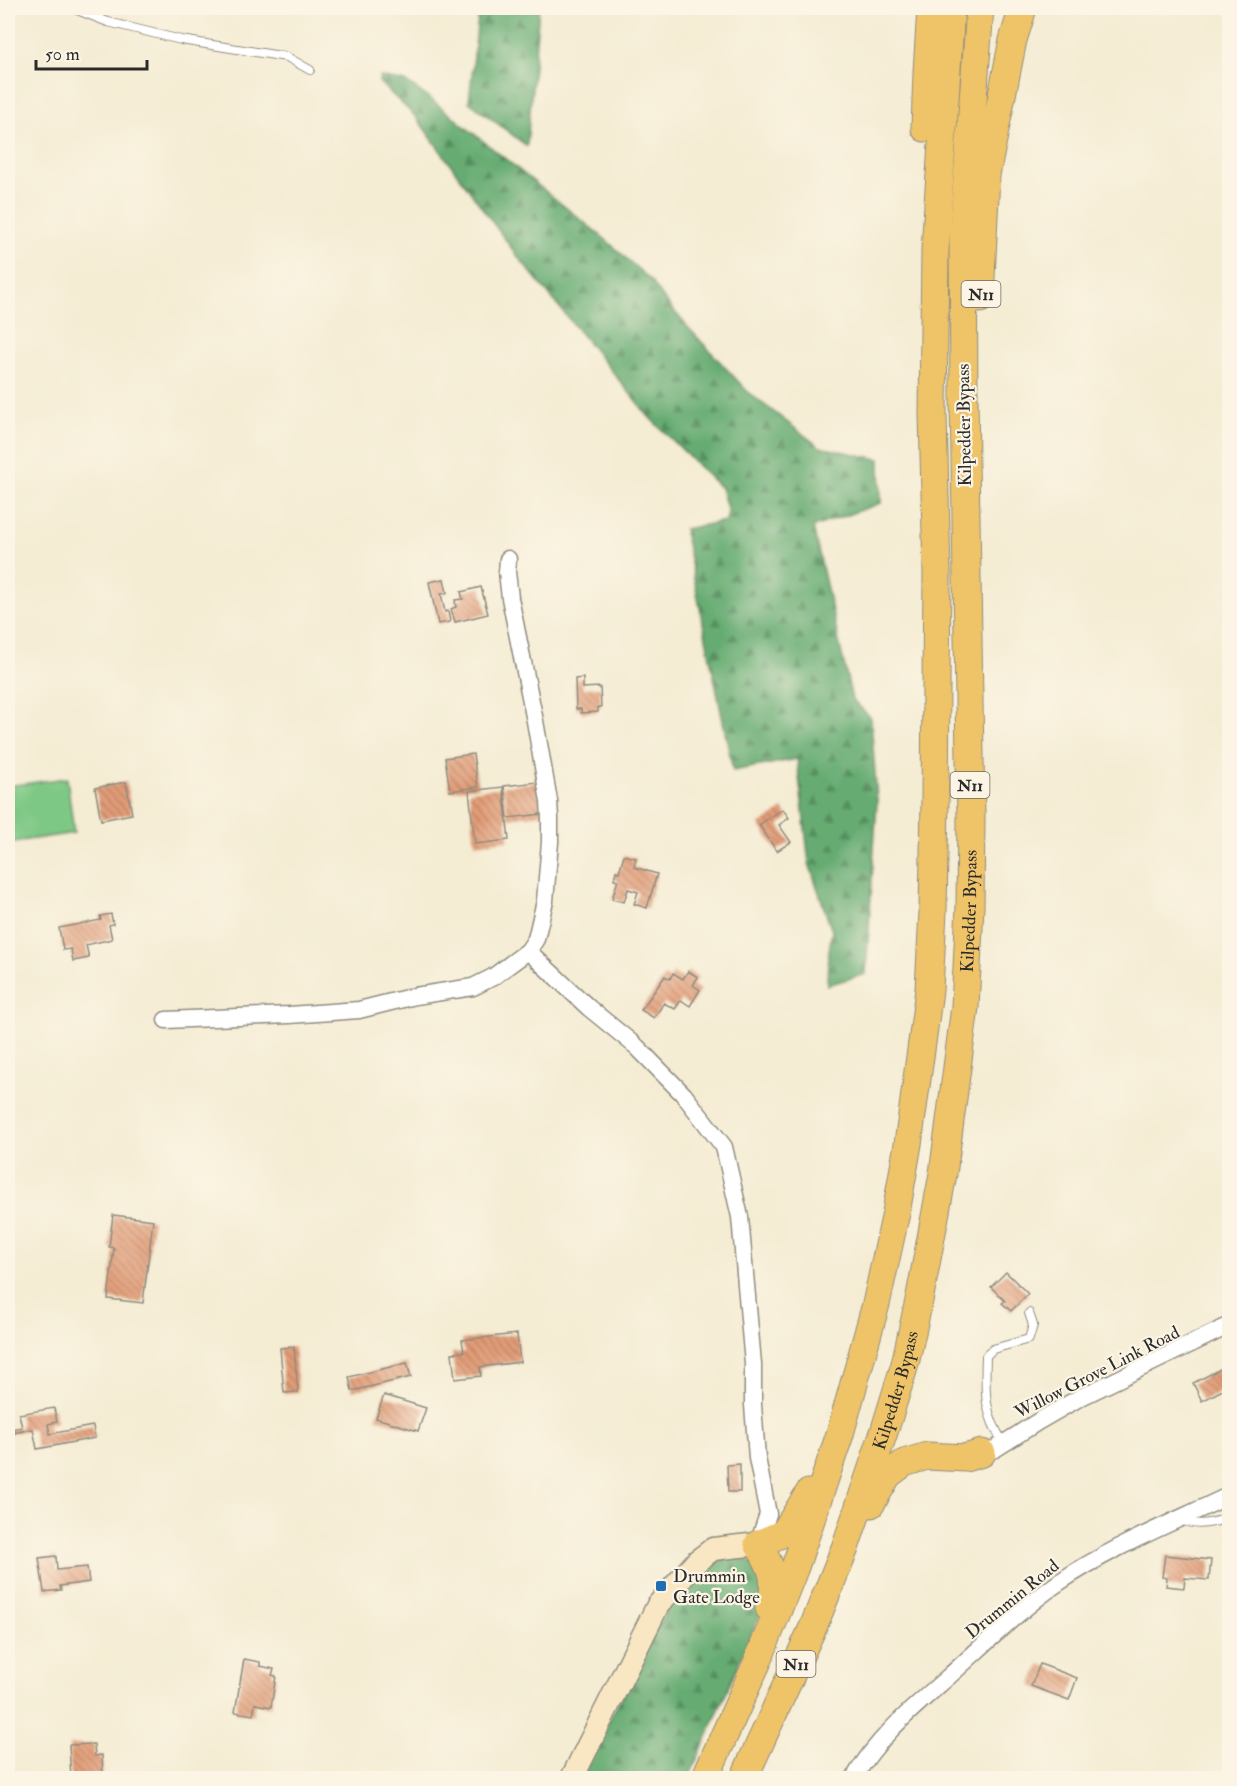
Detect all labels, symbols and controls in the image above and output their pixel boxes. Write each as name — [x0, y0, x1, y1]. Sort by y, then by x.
scale bar — [36, 33, 147, 71]
text: 50 m — [45, 43, 80, 66]
road number: N11 — [962, 281, 1000, 307]
street label: Kilpedder Bypass — [952, 363, 977, 487]
road number: N11 — [950, 772, 990, 798]
street label: Kilpedder Bypass — [956, 850, 983, 973]
street label: Willow Grove Link Road — [1010, 1321, 1184, 1424]
street label: Kilpedder Bypass — [868, 1329, 924, 1453]
street label: Drummin Road — [961, 1554, 1064, 1644]
place label: Drummin Gate Lodge — [673, 1565, 760, 1609]
marker: Drummin Gate Lodge — [654, 1579, 668, 1593]
road number: N11 — [776, 1651, 816, 1677]

